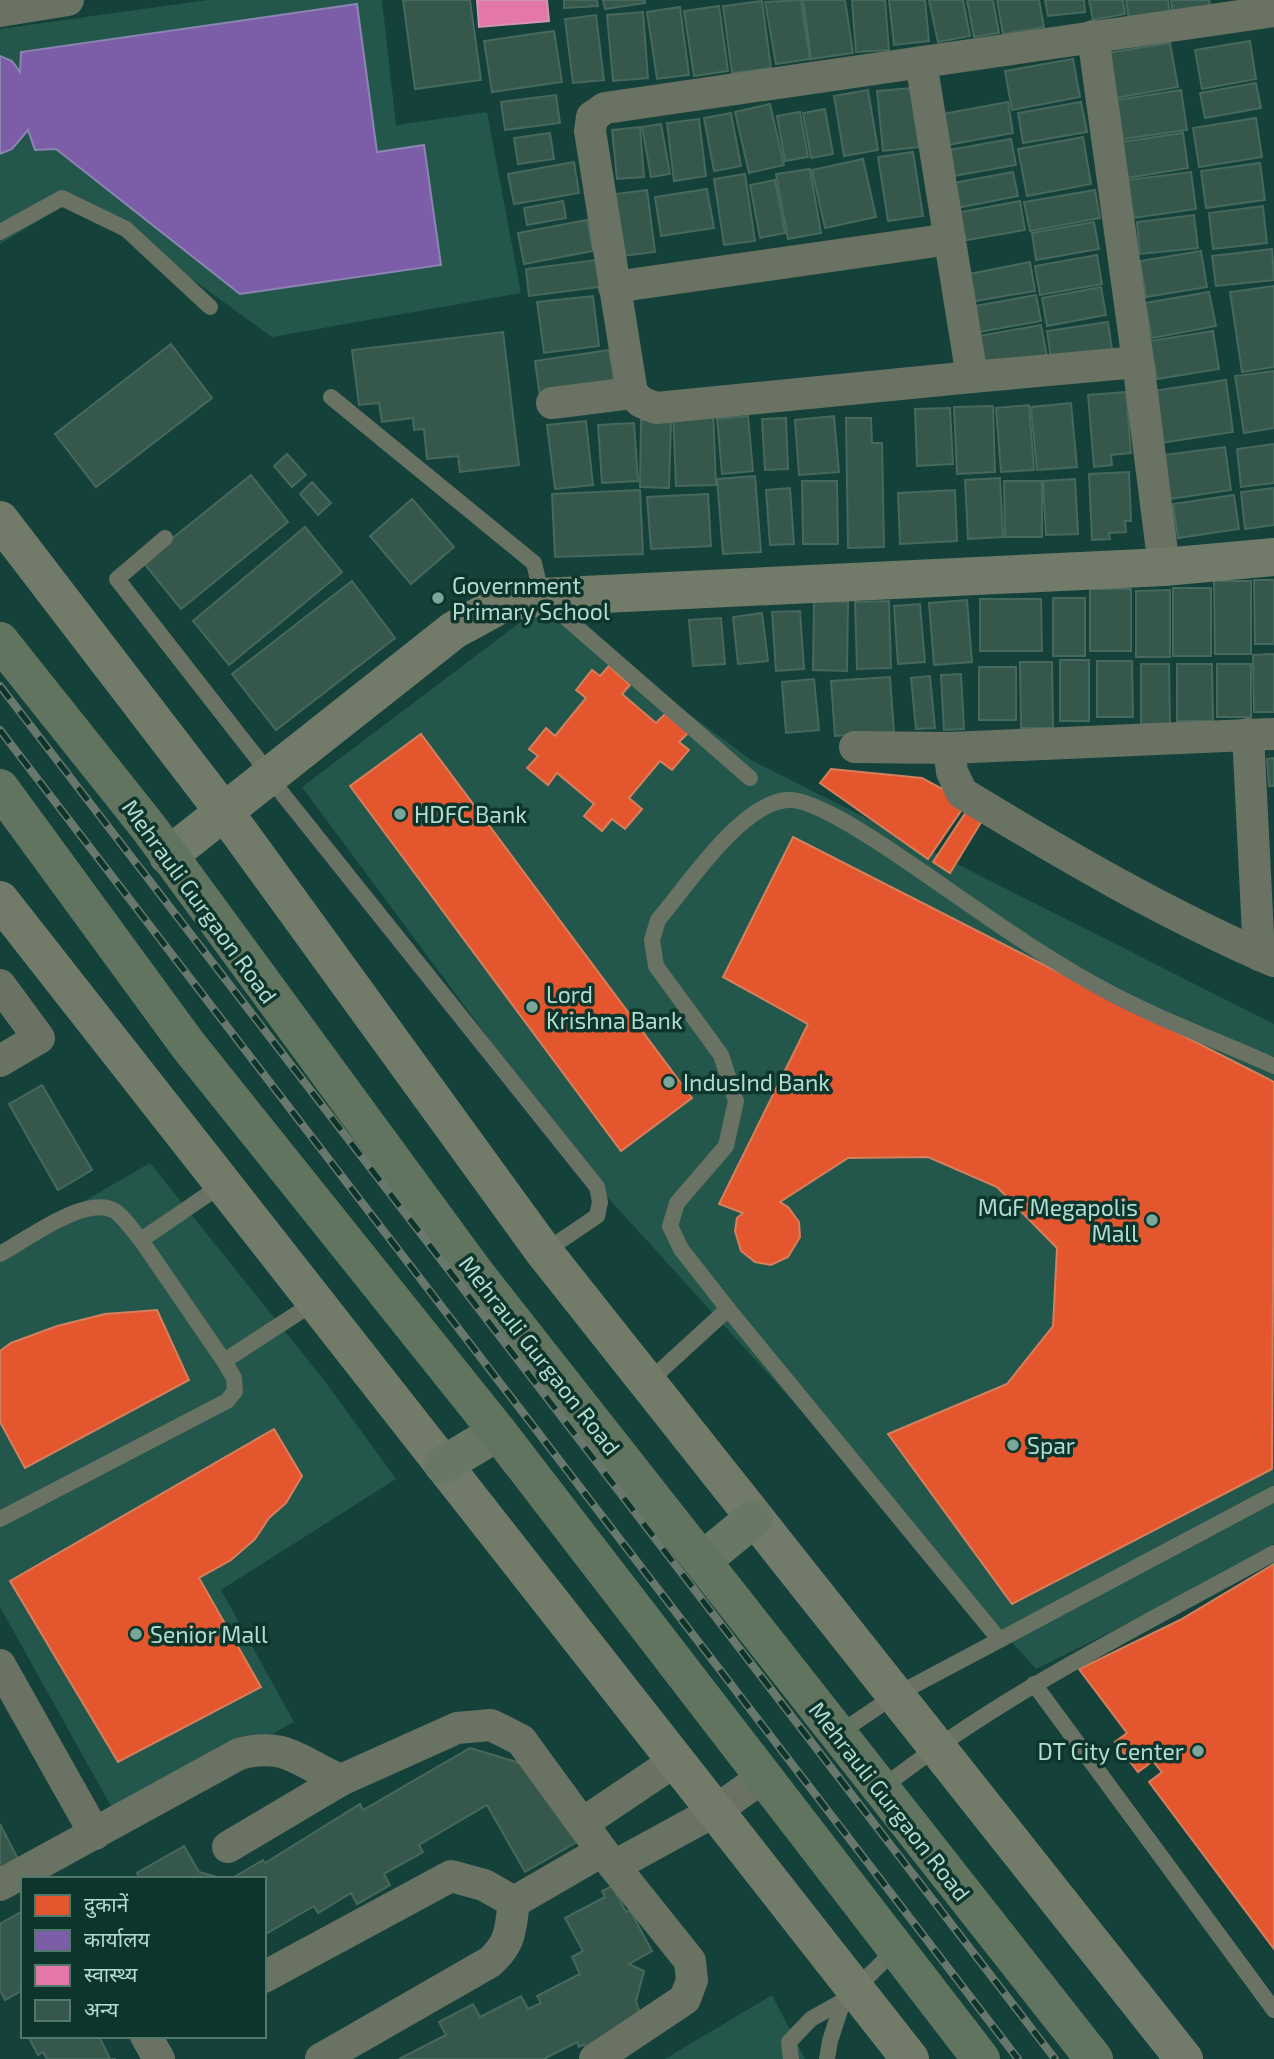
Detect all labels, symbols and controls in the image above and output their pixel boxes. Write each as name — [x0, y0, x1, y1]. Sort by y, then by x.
place label: Government Primary School — [452, 571, 610, 625]
marker: Government Primary School — [430, 590, 446, 606]
street label: Mehrauli Gurgaon Road — [117, 794, 283, 1008]
place label: HDFC Bank — [414, 800, 527, 828]
marker: HDFC Bank — [392, 806, 408, 822]
place label: Lord Krishna Bank — [546, 980, 683, 1034]
marker: Lord Krishna Bank — [524, 999, 540, 1015]
place label: IndusInd Bank — [683, 1068, 830, 1096]
marker: IndusInd Bank — [661, 1074, 677, 1090]
place label: MGF Megapolis Mall — [978, 1193, 1138, 1247]
marker: MGF Megapolis Mall — [1144, 1212, 1160, 1228]
street label: Mehrauli Gurgaon Road — [454, 1250, 626, 1460]
place label: Spar — [1027, 1431, 1075, 1459]
marker: Spar — [1005, 1437, 1021, 1453]
place label: Senior Mall — [150, 1620, 268, 1648]
marker: Senior Mall — [128, 1626, 144, 1642]
street label: Mehrauli Gurgaon Road — [804, 1696, 976, 1906]
place label: DT City Center — [1038, 1737, 1184, 1765]
marker: DT City Center — [1190, 1743, 1206, 1759]
legend — [21, 1877, 266, 2038]
text: दुकानें — [84, 1891, 129, 1919]
text: कार्यालय — [84, 1926, 150, 1951]
text: स्वास्थ्य — [84, 1961, 138, 1986]
text: अन्य — [84, 1996, 119, 2021]

